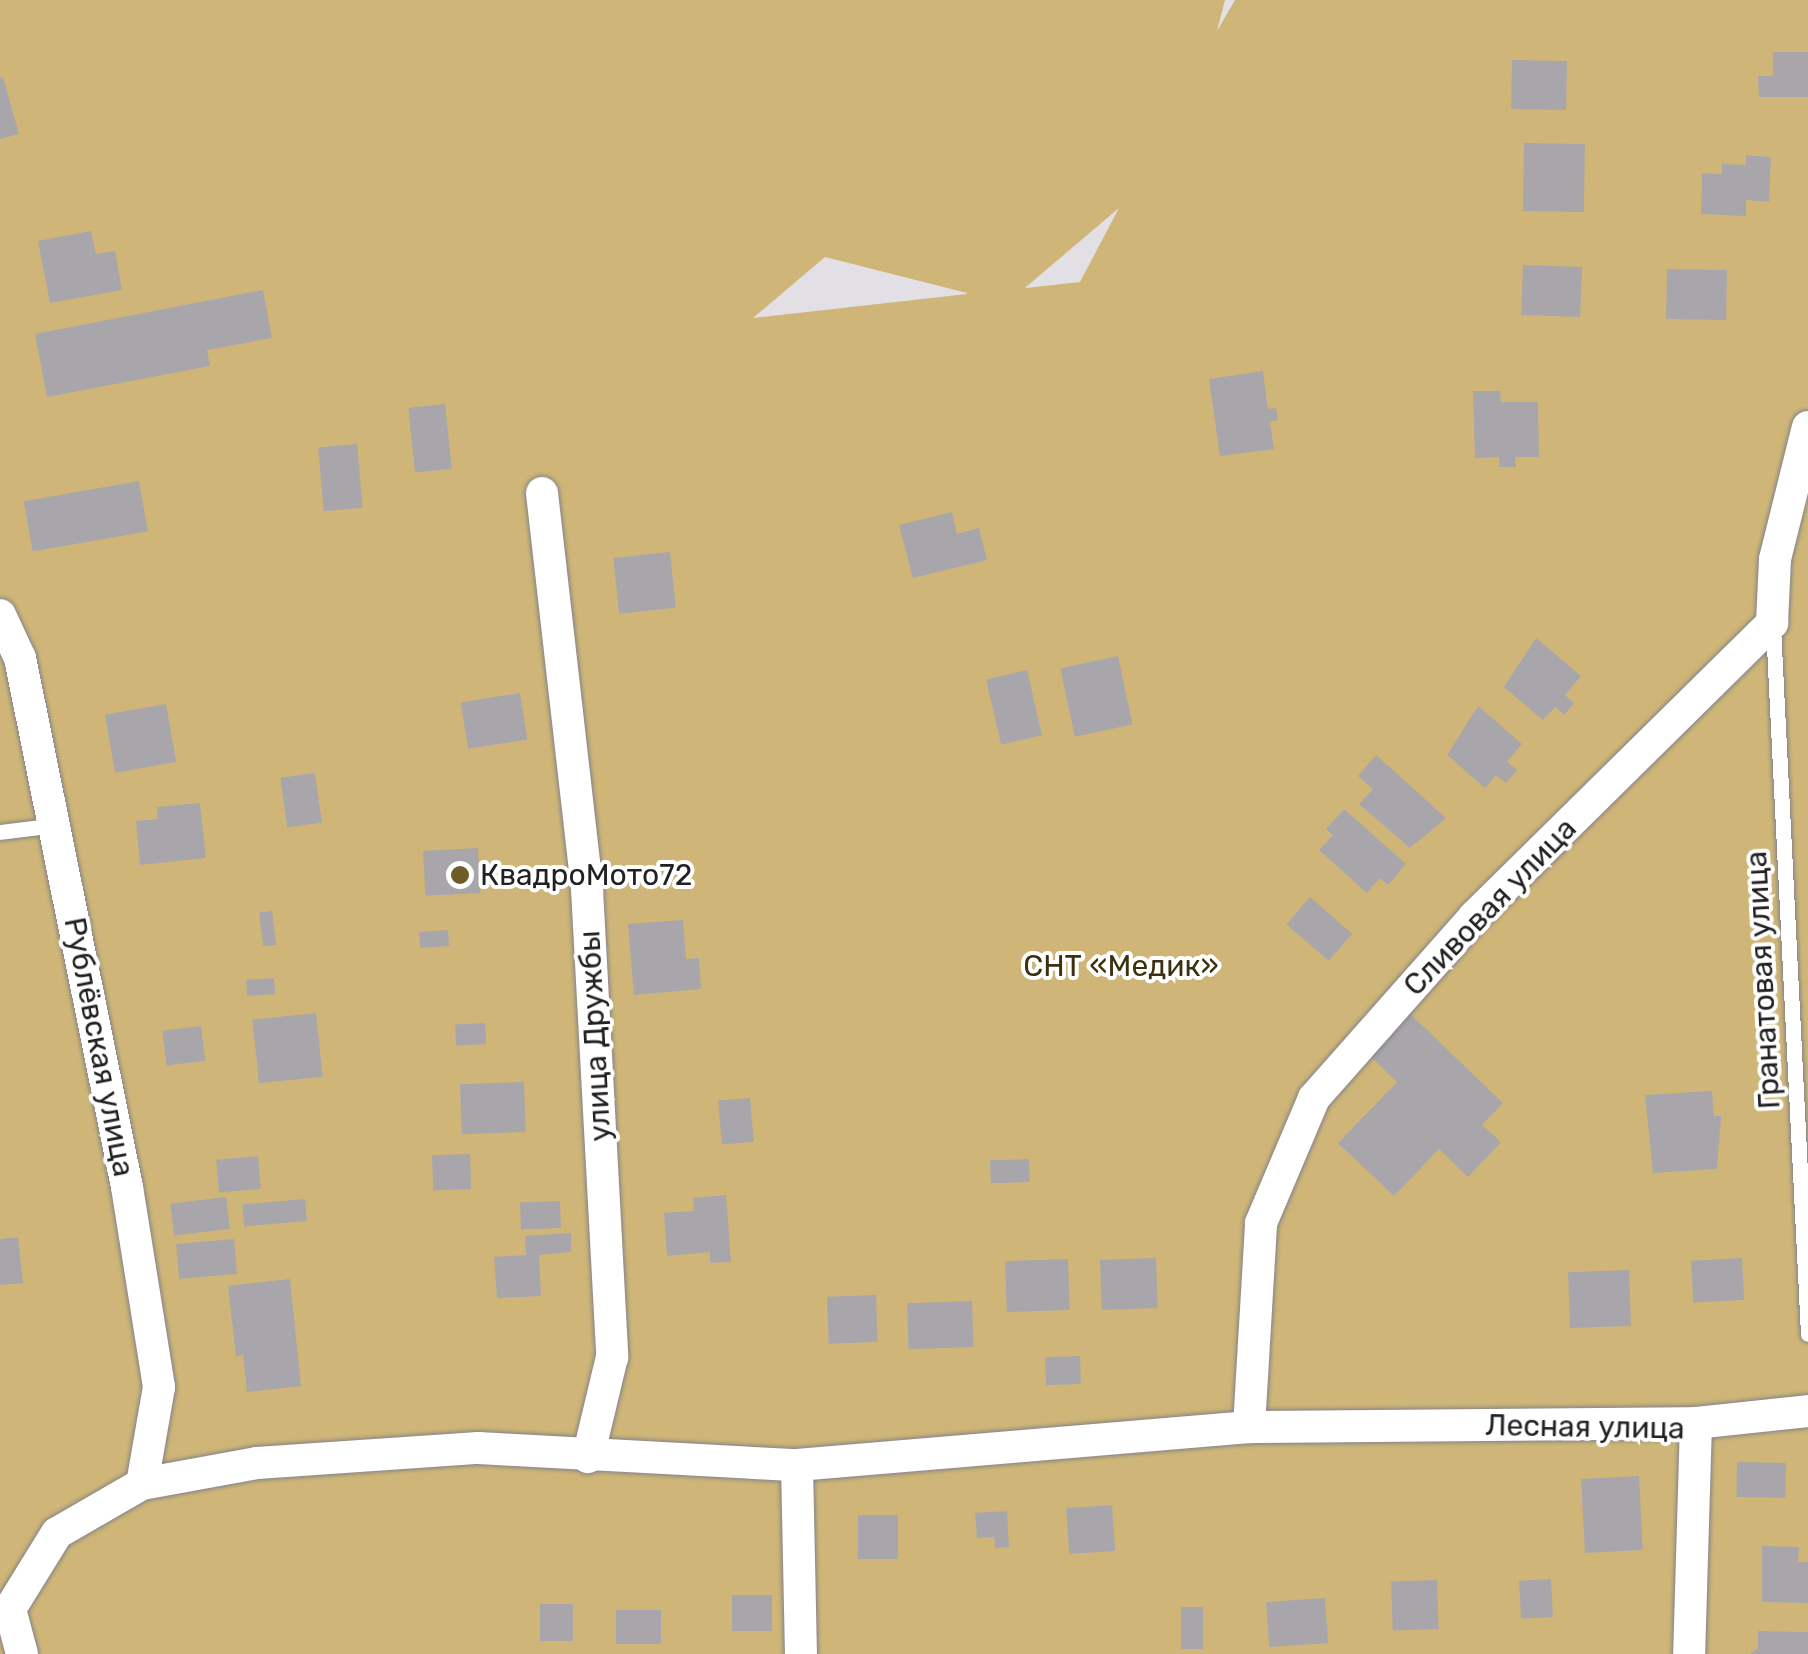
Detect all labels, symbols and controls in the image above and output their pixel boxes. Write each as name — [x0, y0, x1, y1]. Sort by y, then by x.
street label: Сливовая улица — [1396, 811, 1584, 1003]
street label: Гранатовая улица — [1738, 850, 1788, 1110]
place label: КвадроМото72 — [480, 857, 692, 893]
marker: КвадроМото72 — [449, 864, 471, 886]
street label: Рублёвская улица — [56, 914, 142, 1180]
street label: улица Дружбы — [571, 930, 619, 1142]
park label: СНТ «Медик» — [1023, 948, 1219, 984]
street label: Лесная улица — [1485, 1407, 1685, 1447]

